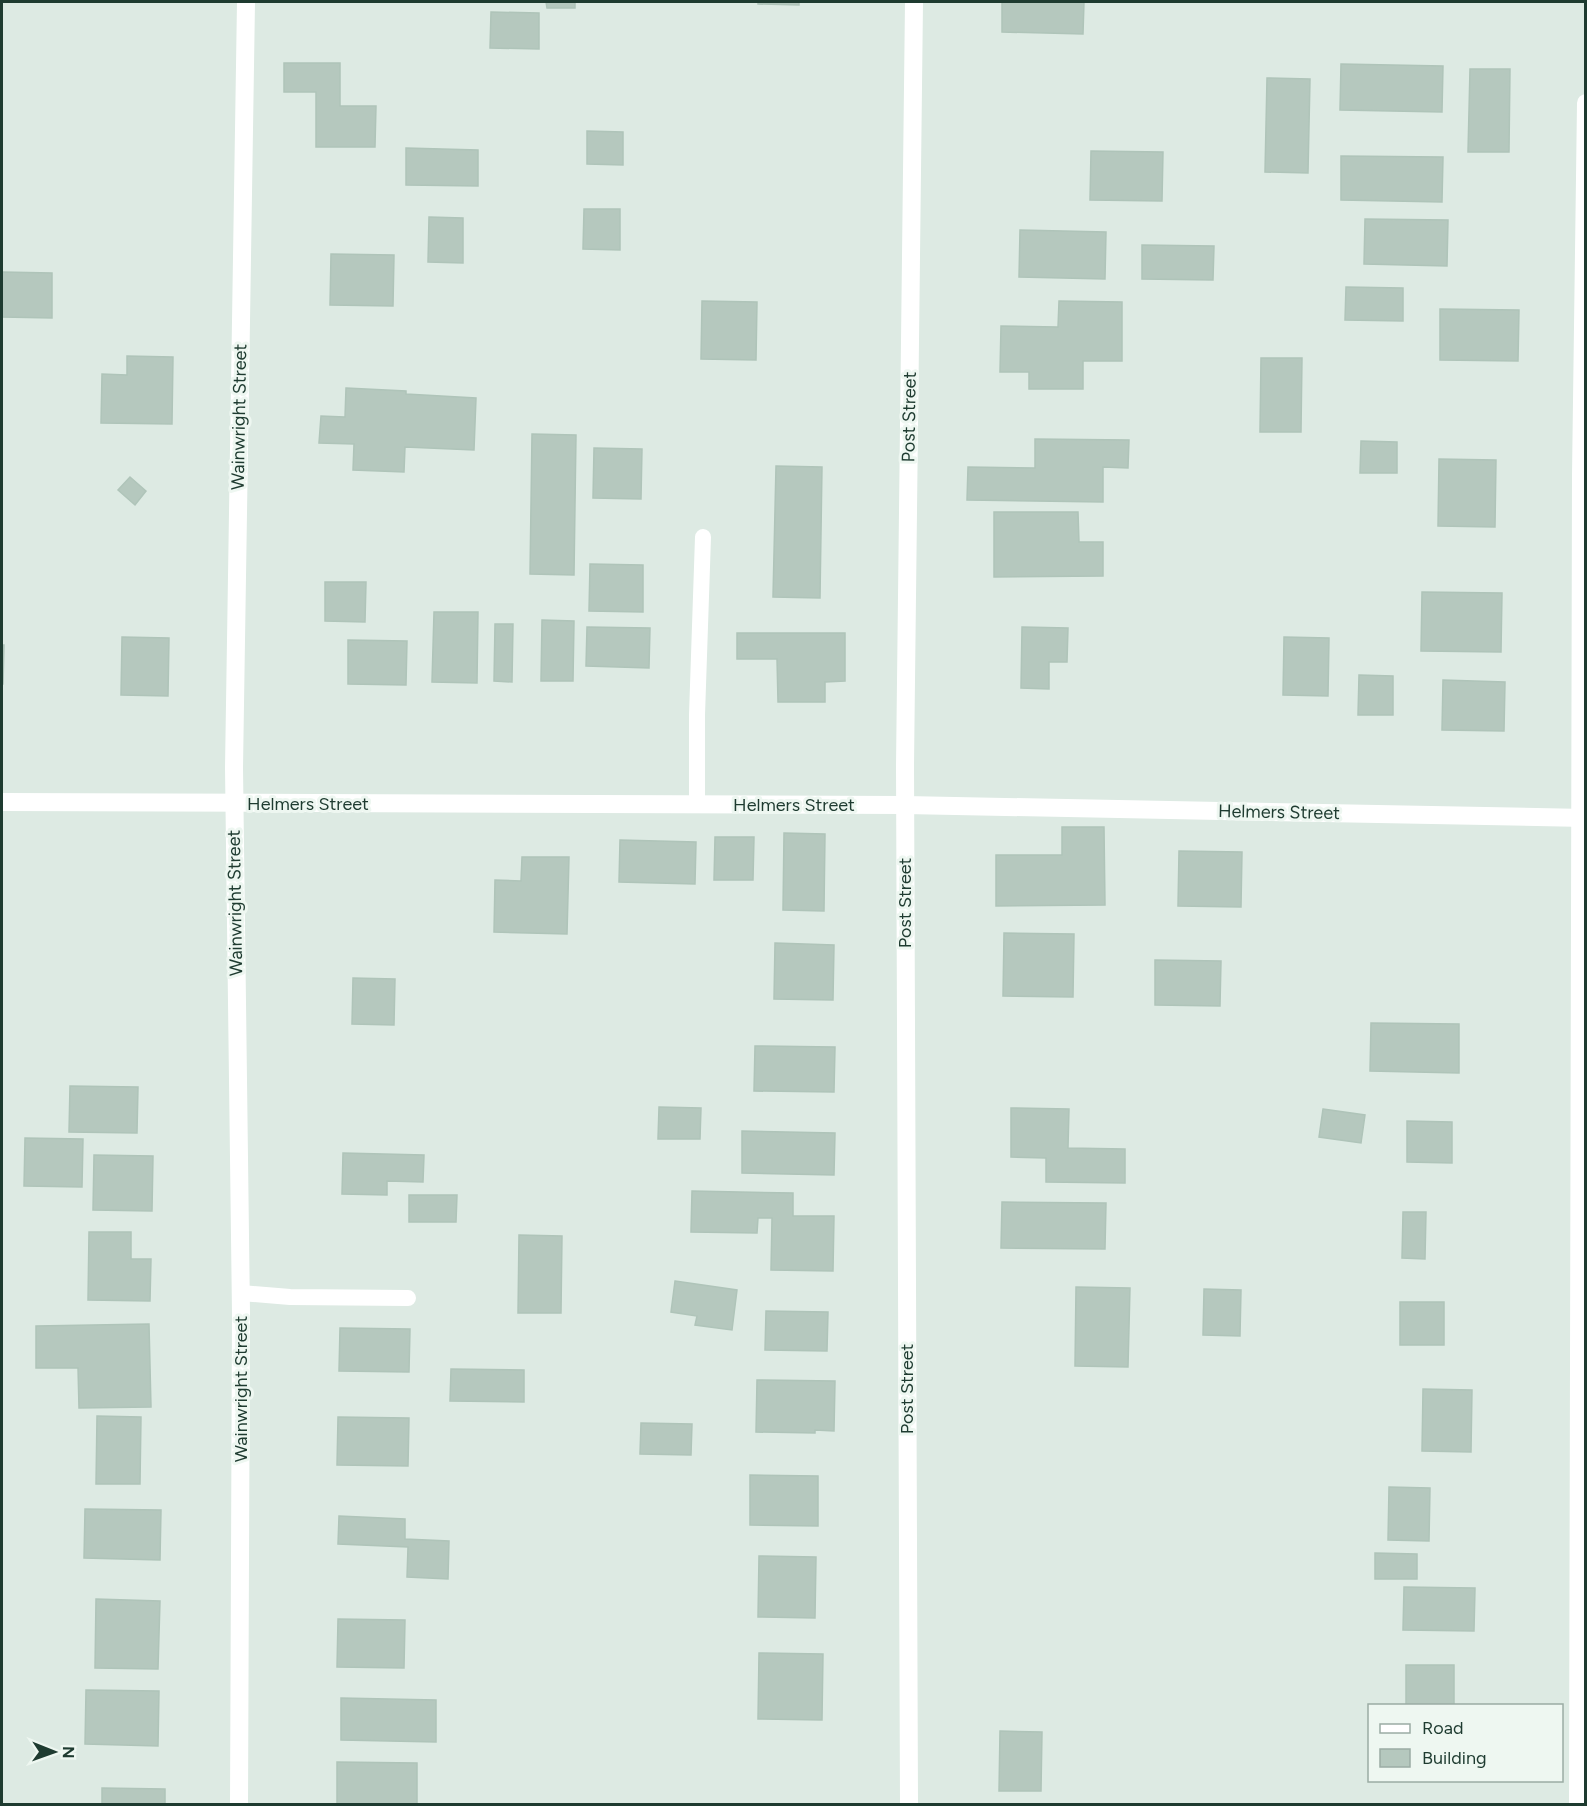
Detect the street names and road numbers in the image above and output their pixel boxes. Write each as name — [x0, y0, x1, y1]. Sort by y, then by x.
street label: Wainwright Street — [227, 343, 251, 490]
street label: Post Street — [897, 371, 921, 463]
street label: Helmers Street — [247, 793, 369, 815]
street label: Helmers Street — [733, 794, 855, 816]
street label: Helmers Street — [1218, 800, 1340, 824]
street label: Wainwright Street — [223, 829, 247, 976]
street label: Post Street — [894, 857, 916, 948]
street label: Wainwright Street — [230, 1316, 252, 1462]
street label: Post Street — [896, 1343, 918, 1434]

